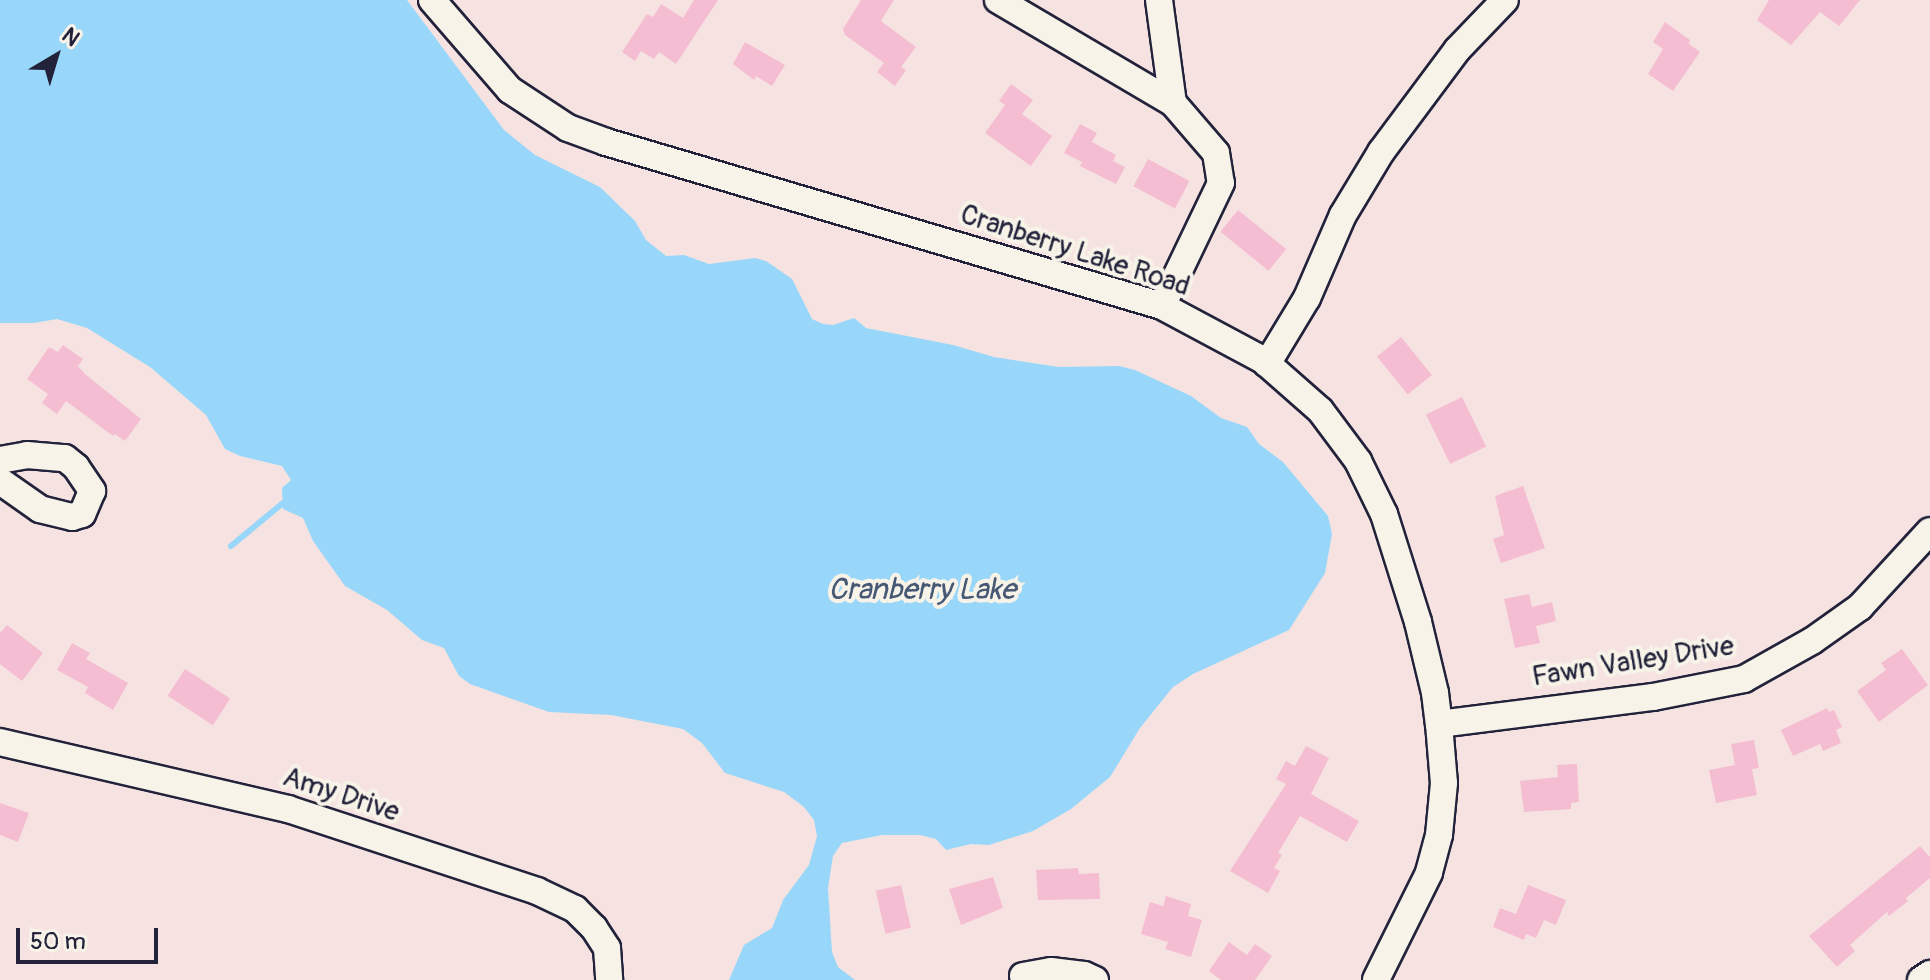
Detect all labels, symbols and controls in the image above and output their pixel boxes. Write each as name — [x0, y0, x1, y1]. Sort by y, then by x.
north arrow — [16, 16, 96, 96]
text: N — [56, 21, 85, 53]
street label: Cranberry Lake Road — [956, 198, 1194, 304]
water label: Cranberry Lake — [828, 572, 1016, 608]
street label: Fawn Valley Drive — [1530, 629, 1736, 695]
street label: Amy Drive — [279, 760, 403, 830]
scale bar — [20, 912, 162, 962]
text: 50 m — [30, 927, 86, 956]

